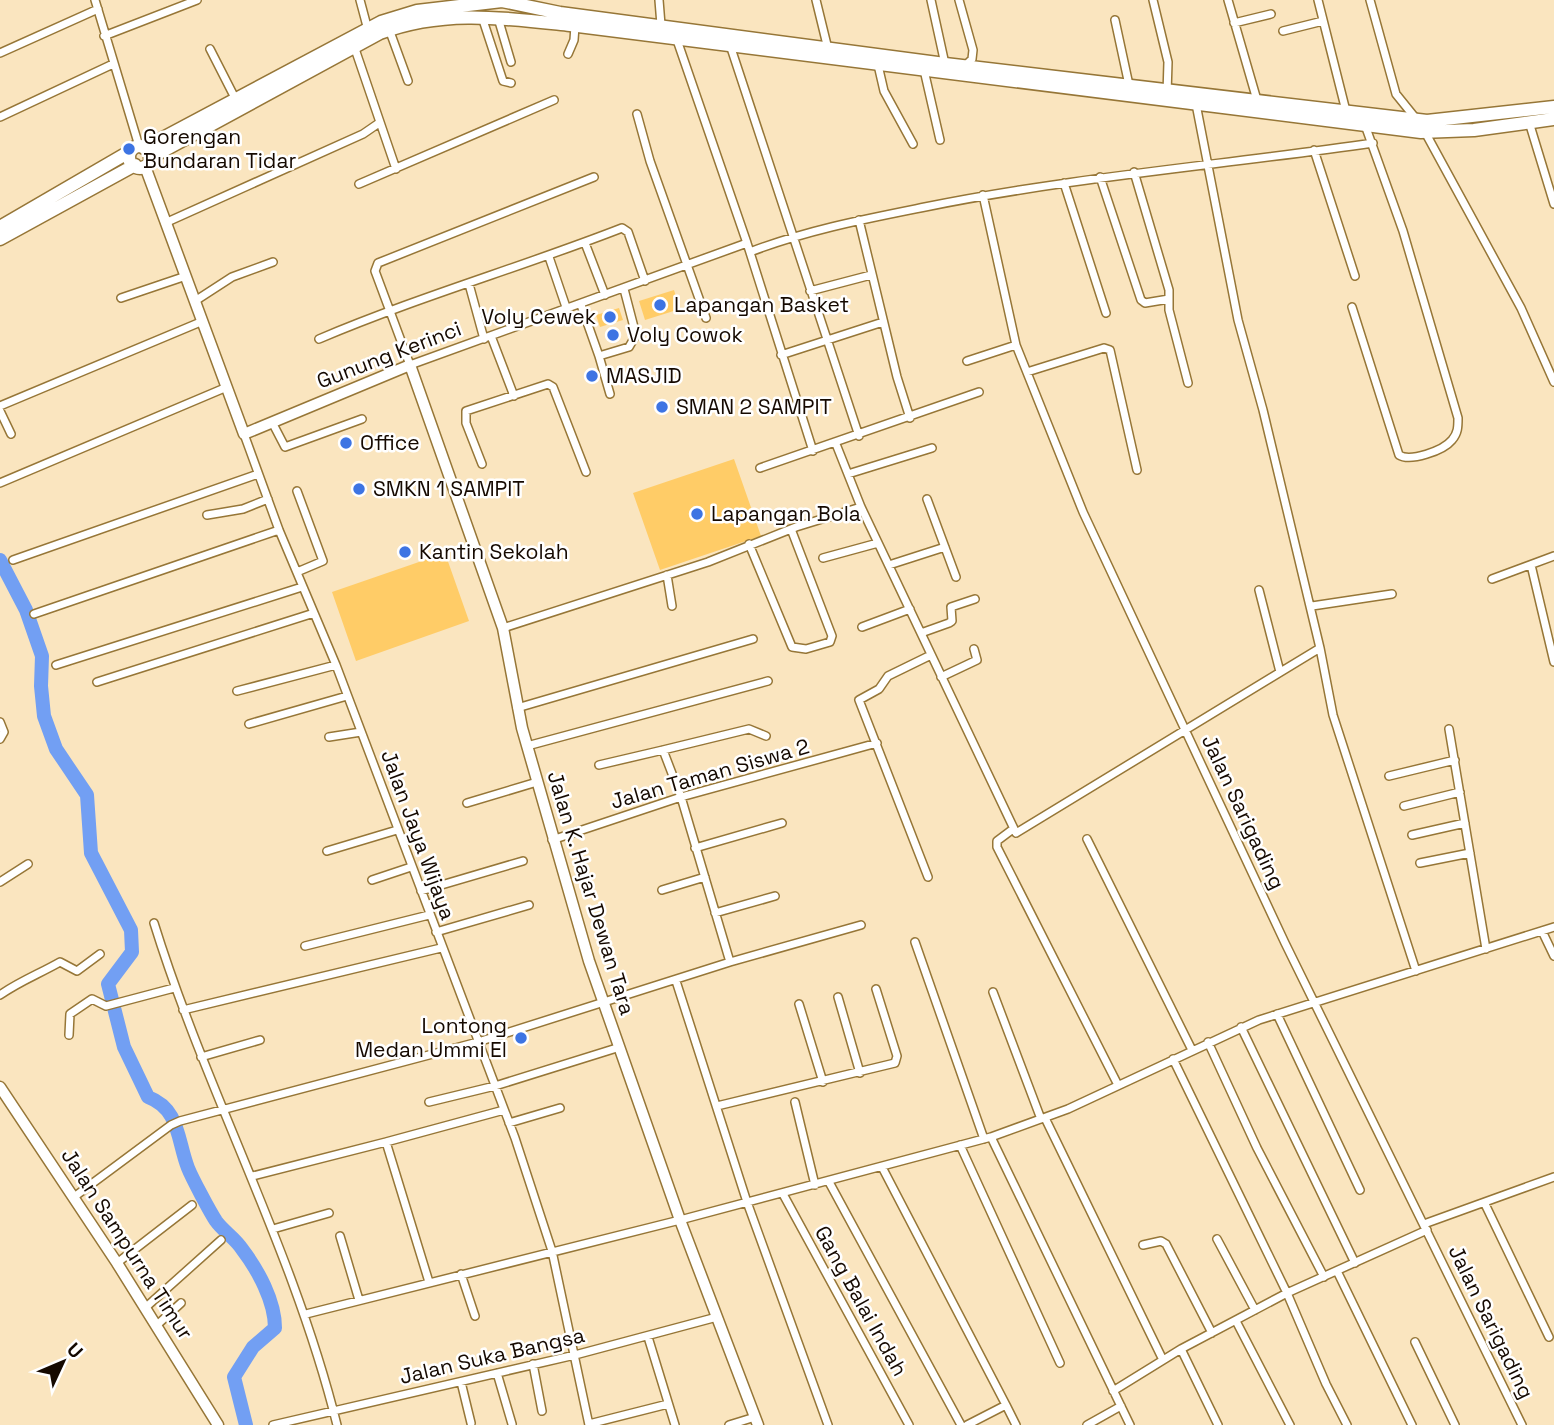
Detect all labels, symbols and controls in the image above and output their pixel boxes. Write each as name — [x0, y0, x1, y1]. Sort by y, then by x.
place label: Gorengan Bundaran Tidar — [143, 123, 296, 174]
marker: Gorengan Bundaran Tidar — [121, 141, 137, 157]
place label: Lapangan Basket — [674, 291, 849, 318]
marker: Lapangan Basket — [652, 297, 668, 313]
place label: Voly Cewek — [481, 303, 596, 330]
marker: Voly Cewek — [602, 309, 618, 325]
street label: Gunung Kerinci — [313, 315, 465, 394]
place label: Voly Cowok — [627, 321, 743, 348]
marker: Voly Cowok — [605, 327, 621, 343]
place label: MASJID — [606, 362, 682, 389]
marker: MASJID — [584, 368, 600, 384]
place label: SMAN 2 SAMPIT — [676, 393, 832, 420]
marker: SMAN 2 SAMPIT — [654, 399, 670, 415]
place label: Office — [360, 429, 420, 456]
marker: Office — [338, 435, 354, 451]
place label: SMKN 1 SAMPIT — [373, 475, 525, 502]
marker: SMKN 1 SAMPIT — [351, 481, 367, 497]
place label: Lapangan Bola — [711, 500, 861, 527]
marker: Lapangan Bola — [689, 506, 705, 522]
place label: Kantin Sekolah — [419, 538, 569, 565]
marker: Kantin Sekolah — [397, 544, 413, 560]
street label: Jalan Sarigading — [1196, 730, 1291, 894]
street label: Jalan Taman Siswa 2 — [607, 732, 812, 815]
street label: Jalan Jaya Wijaya — [375, 746, 462, 923]
street label: Jalan K. Hajar Dewan Tara — [541, 768, 641, 1018]
place label: Lontong Medan Ummi El — [355, 1012, 507, 1063]
marker: Lontong Medan Ummi El — [513, 1030, 529, 1046]
street label: Jalan Sampurna Timur — [55, 1143, 199, 1344]
street label: Gang Balai Indah — [809, 1221, 914, 1381]
street label: Jalan Sarigading — [1443, 1240, 1540, 1403]
street label: Jalan Suka Bangsa — [397, 1321, 587, 1390]
north arrow — [28, 1327, 98, 1397]
text: U — [61, 1337, 88, 1364]

